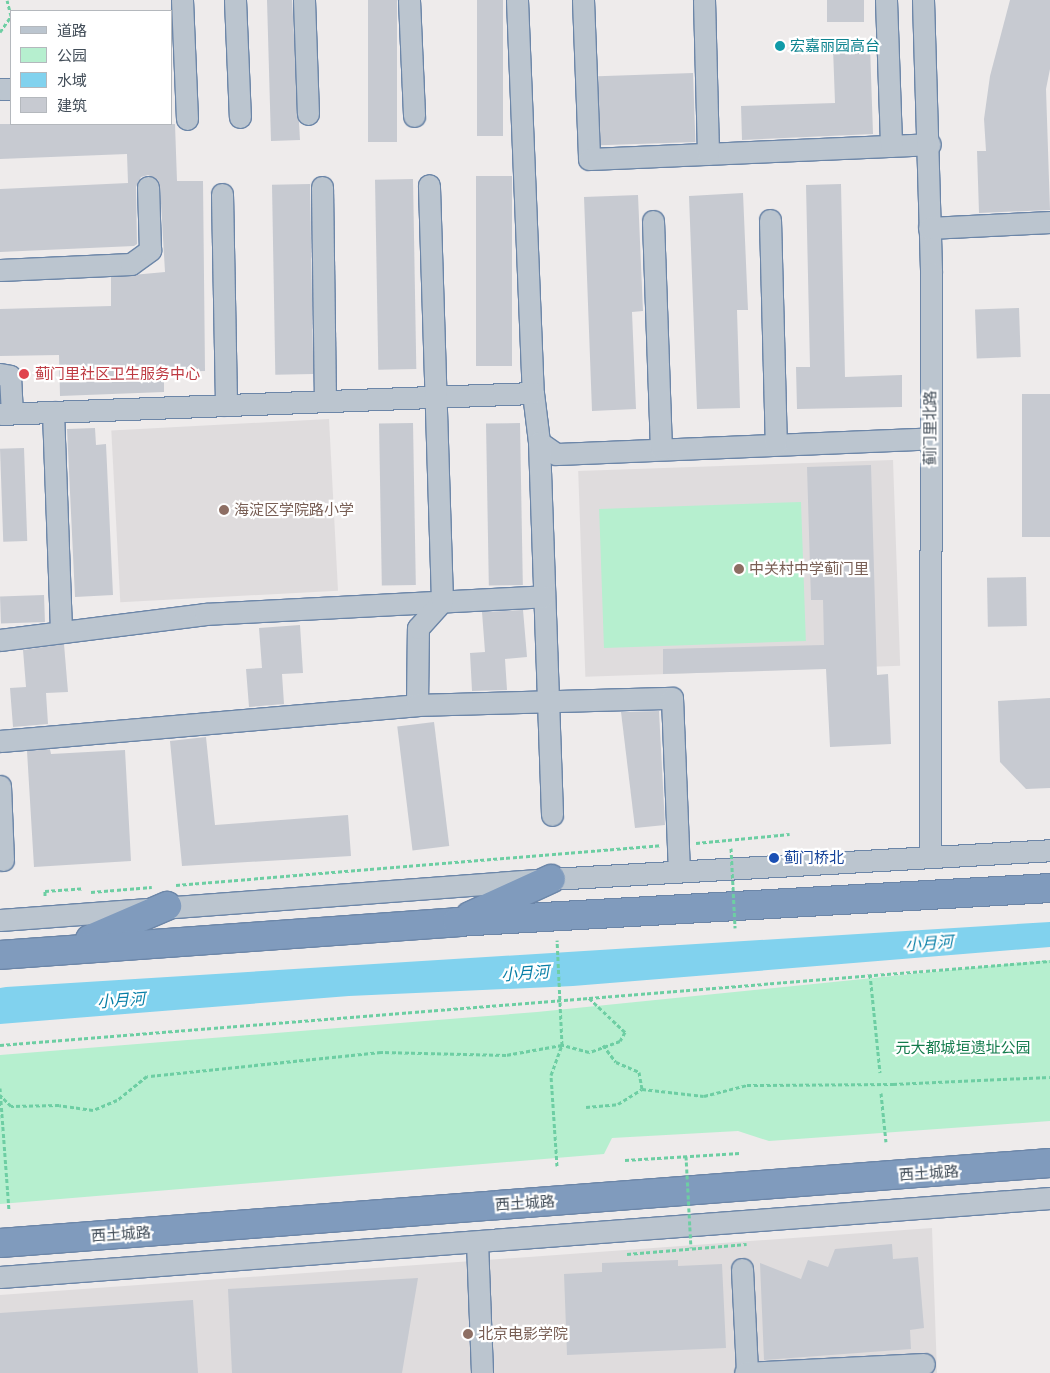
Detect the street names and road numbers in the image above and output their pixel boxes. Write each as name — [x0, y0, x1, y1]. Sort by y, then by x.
street label: 蓟门里北路 — [921, 391, 939, 465]
street label: 西土城路 — [898, 1162, 960, 1184]
street label: 西土城路 — [494, 1192, 556, 1214]
street label: 西土城路 — [90, 1223, 152, 1245]

